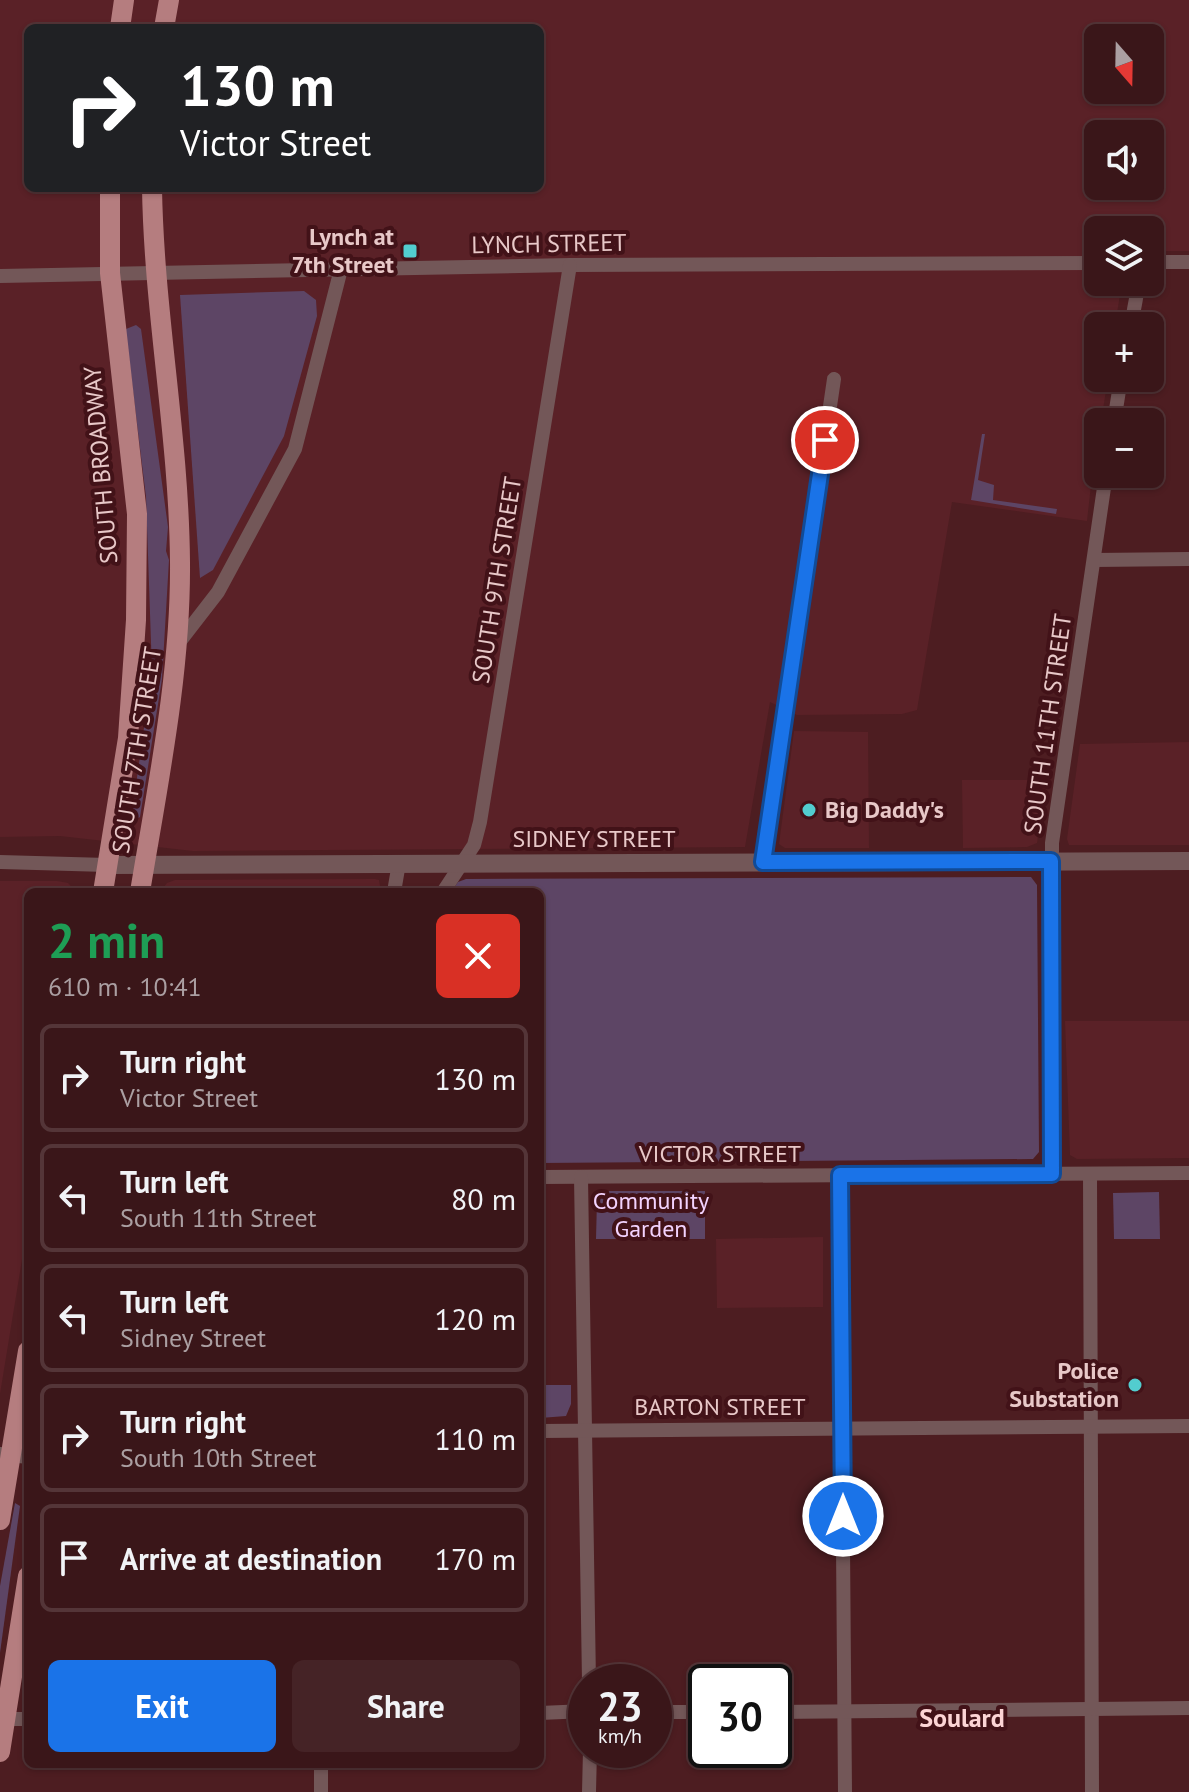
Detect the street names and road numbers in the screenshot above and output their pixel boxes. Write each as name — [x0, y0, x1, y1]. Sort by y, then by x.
street label: LYNCH STREET — [471, 227, 627, 260]
street label: SOUTH BROADWAY — [76, 364, 125, 565]
street label: SOUTH 9TH STREET — [465, 474, 528, 686]
street label: SOUTH 11TH STREET — [1017, 612, 1078, 836]
street label: SOUTH 7TH STREET — [105, 644, 168, 856]
street label: SIDNEY STREET — [512, 823, 676, 854]
street label: VICTOR STREET — [638, 1138, 801, 1169]
street label: BARTON STREET — [634, 1391, 806, 1422]

